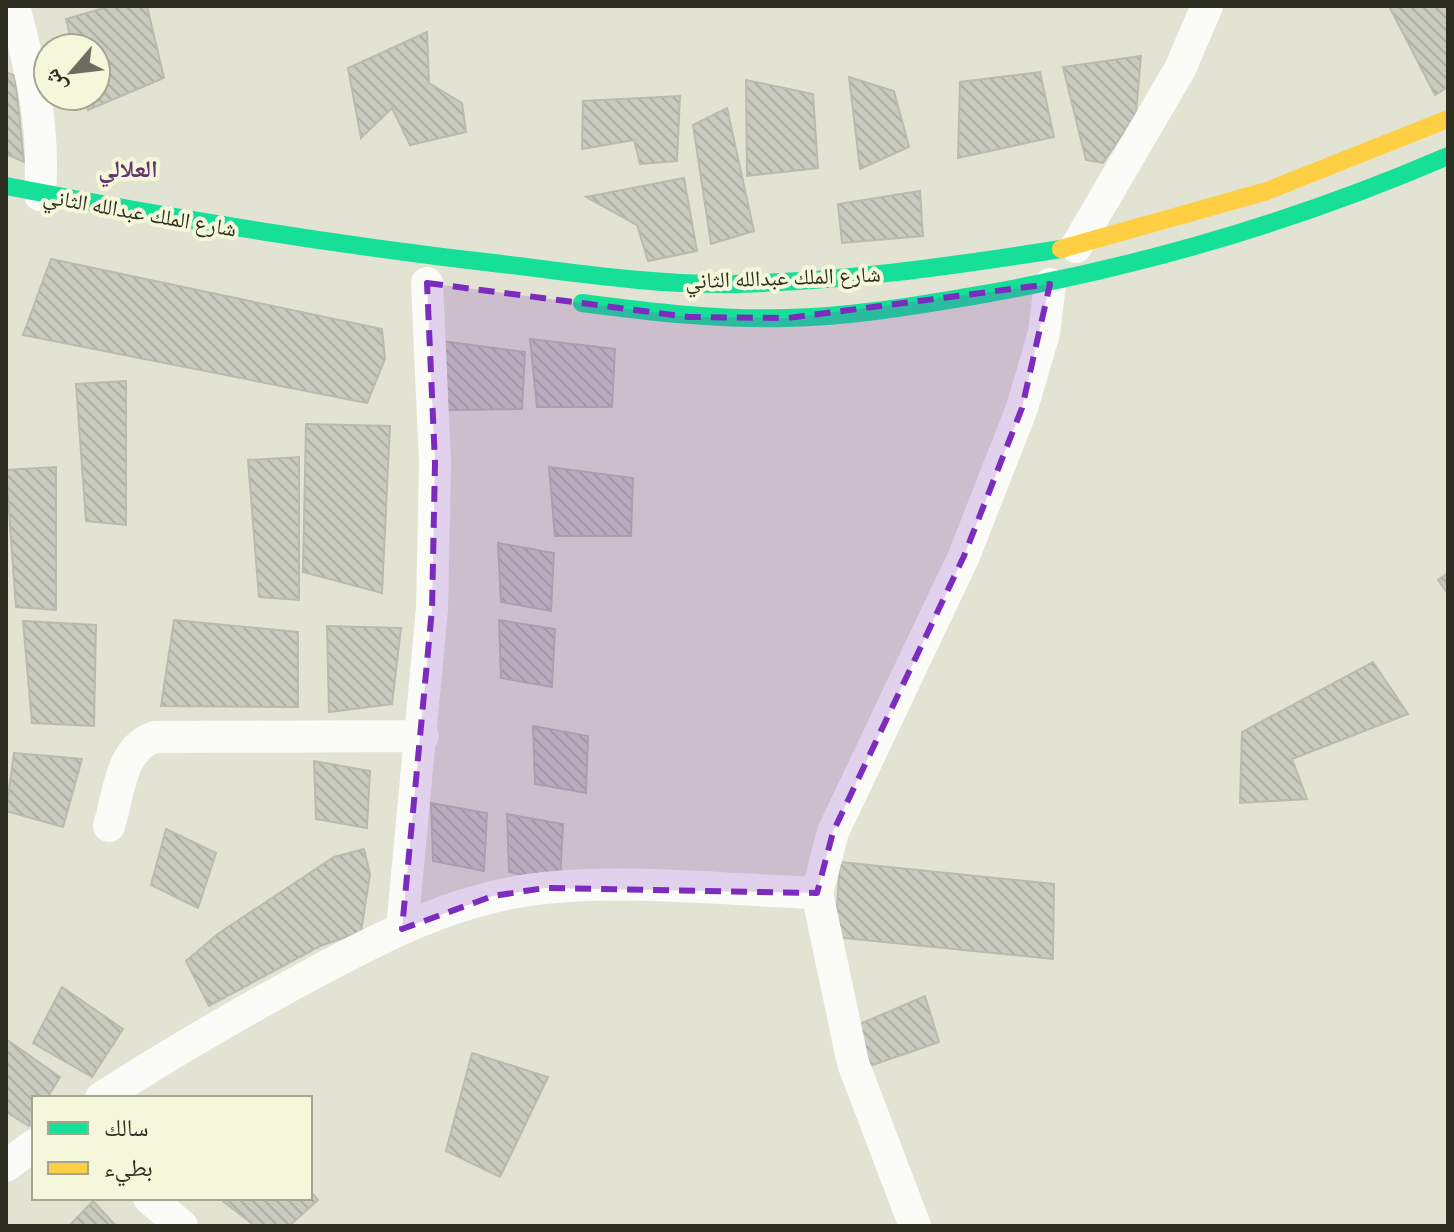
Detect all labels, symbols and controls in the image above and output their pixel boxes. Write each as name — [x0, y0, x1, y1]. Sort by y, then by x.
north arrow — [32, 32, 112, 112]
text: ش — [36, 64, 73, 99]
district label: العلالي — [98, 152, 158, 188]
street label: شارع الملك عبدالله الثاني — [41, 180, 239, 246]
street label: شارع الملك عبدالله الثاني — [685, 259, 881, 298]
legend — [32, 1096, 312, 1200]
text: سالك — [104, 1111, 149, 1144]
text: بطيء — [104, 1151, 153, 1187]

